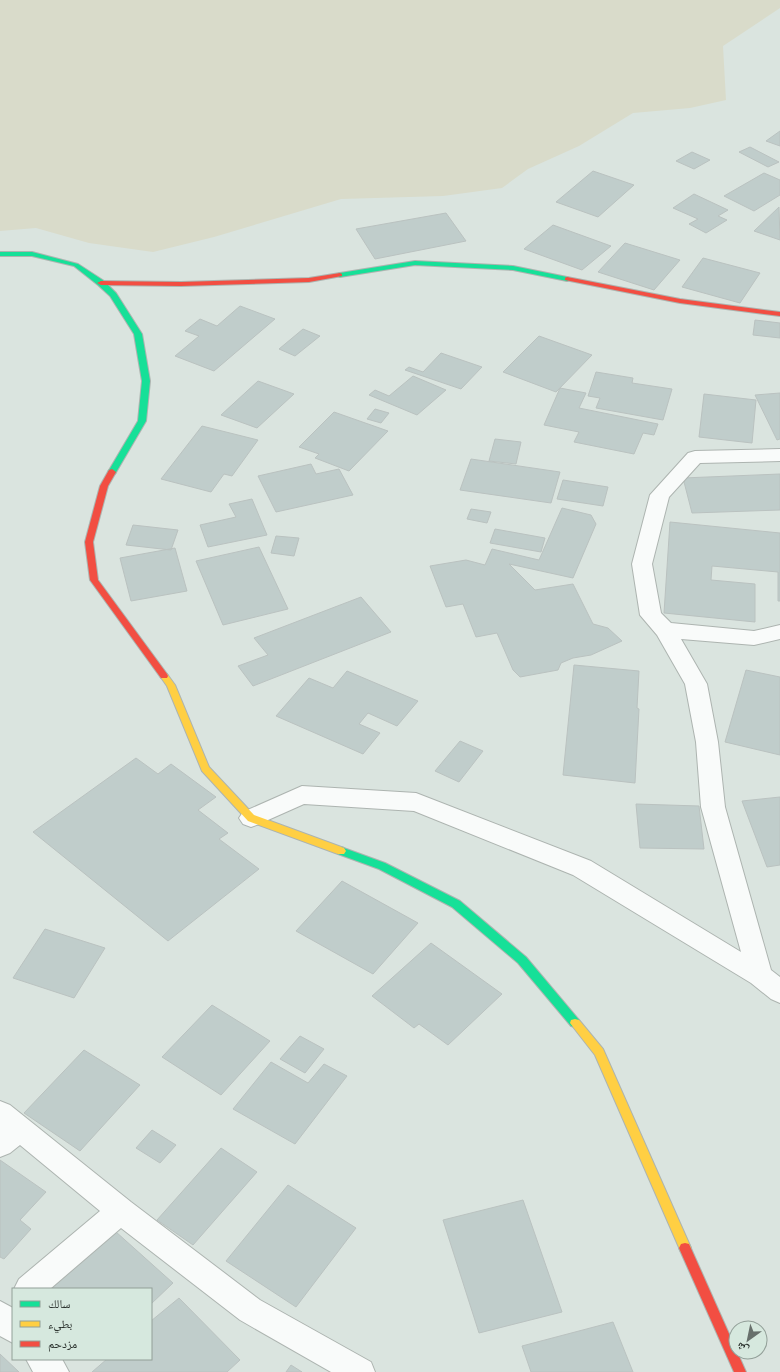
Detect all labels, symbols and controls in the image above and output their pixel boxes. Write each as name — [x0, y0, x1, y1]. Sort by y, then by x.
legend — [12, 1288, 152, 1360]
text: سالك — [48, 1297, 70, 1311]
text: بطيء — [48, 1317, 72, 1334]
north arrow — [728, 1320, 768, 1360]
text: مزدحم — [48, 1337, 77, 1352]
text: ش — [734, 1338, 752, 1357]

